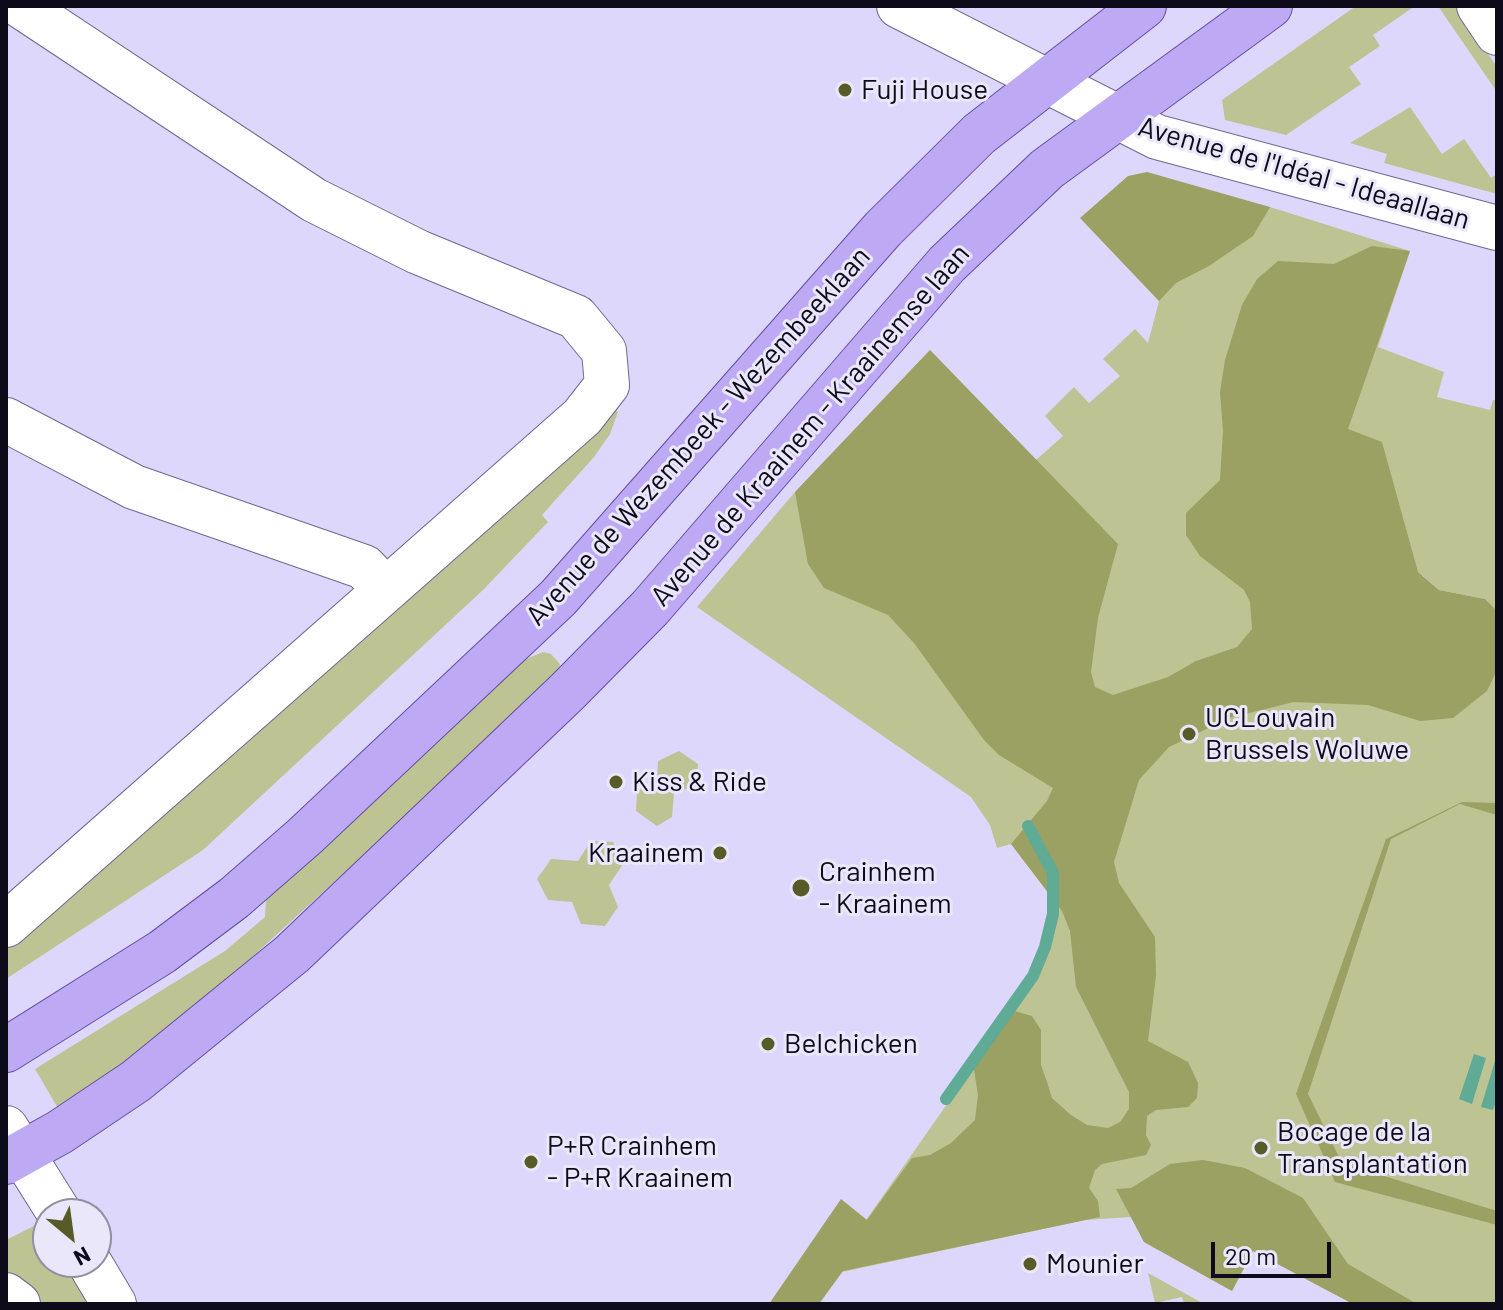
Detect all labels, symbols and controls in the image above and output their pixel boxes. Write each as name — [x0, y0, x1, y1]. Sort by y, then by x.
place label: Fuji House — [861, 73, 988, 107]
marker: Fuji House — [836, 81, 854, 99]
street label: Avenue de l'Idéal - Ideaallaan — [1134, 110, 1474, 236]
street label: Avenue de Kraainem - Kraainemse laan — [644, 237, 976, 613]
street label: Avenue de Wezembeek - Wezembeeklaan — [519, 240, 877, 632]
place label: UCLouvain Brussels Woluwe — [1205, 701, 1409, 767]
marker: UCLouvain Brussels Woluwe — [1180, 725, 1198, 743]
place label: Kiss & Ride — [632, 765, 767, 799]
marker: Kiss & Ride — [607, 773, 625, 791]
place label: Kraainem — [588, 836, 704, 870]
marker: Kraainem — [711, 844, 729, 862]
place label: Crainhem - Kraainem — [819, 855, 952, 921]
marker: Crainhem - Kraainem — [790, 877, 812, 899]
place label: Belchicken — [784, 1027, 918, 1061]
marker: Belchicken — [759, 1035, 777, 1053]
place label: Bocage de la Transplantation — [1277, 1115, 1468, 1181]
place label: P+R Crainhem - P+R Kraainem — [547, 1129, 733, 1195]
marker: Bocage de la Transplantation — [1252, 1139, 1270, 1157]
marker: P+R Crainhem - P+R Kraainem — [522, 1153, 540, 1171]
north arrow — [32, 1198, 112, 1278]
scale bar — [1215, 1226, 1335, 1276]
text: 20 m — [1225, 1241, 1276, 1270]
text: N — [70, 1242, 95, 1272]
place label: Mounier — [1046, 1247, 1144, 1281]
marker: Mounier — [1021, 1255, 1039, 1273]

